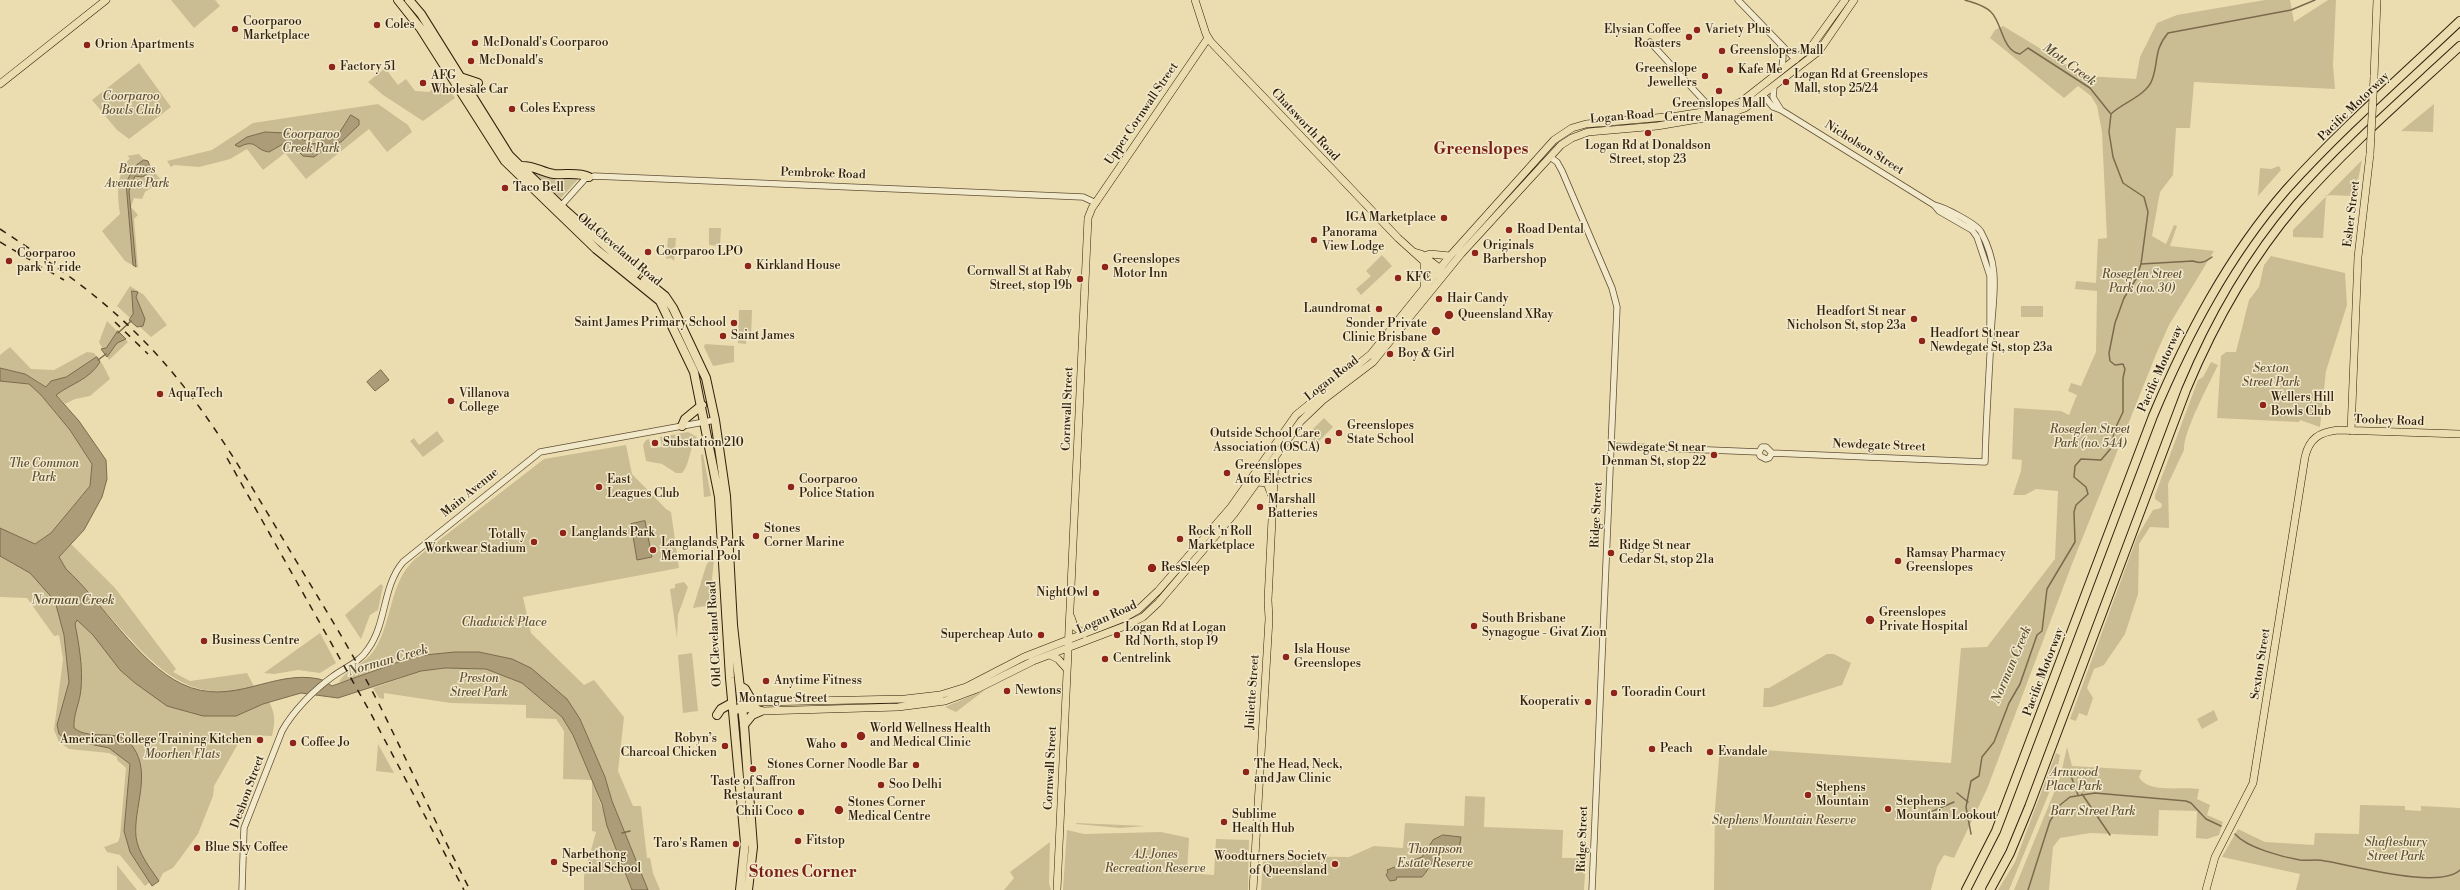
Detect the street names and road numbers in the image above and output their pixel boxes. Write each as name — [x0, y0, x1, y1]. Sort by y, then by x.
street label: Upper Cornwall Street — [1102, 60, 1182, 168]
street label: Pacific Motorway — [2315, 69, 2393, 145]
street label: Chatsworth Road — [1268, 86, 1342, 164]
street label: Logan Road — [1589, 107, 1655, 127]
street label: Nicholson Street — [1822, 118, 1906, 178]
street label: Pembroke Road — [780, 165, 866, 183]
street label: Esher Street — [2341, 180, 2363, 248]
street label: Old Cleveland Road — [574, 210, 664, 290]
street label: Pacific Motorway — [2135, 323, 2187, 415]
street label: Logan Road — [1302, 353, 1362, 405]
street label: Cornwall Street — [1059, 367, 1077, 451]
street label: Toohey Road — [2354, 413, 2424, 429]
street label: Newdegate Street — [1832, 437, 1926, 455]
street label: Main Avenue — [438, 465, 502, 521]
street label: Ridge Street — [1588, 482, 1606, 548]
street label: Old Cleveland Road — [705, 581, 725, 687]
street label: Logan Road — [1075, 598, 1139, 638]
street label: Pacific Motorway — [2021, 626, 2067, 718]
street label: Sexton Street — [2248, 627, 2274, 701]
street label: Juliette Street — [1243, 654, 1263, 730]
street label: Montague Street — [738, 692, 828, 706]
street label: Cornwall Street — [1042, 726, 1060, 810]
street label: Deshon Street — [228, 753, 268, 831]
street label: Ridge Street — [1575, 806, 1591, 872]

